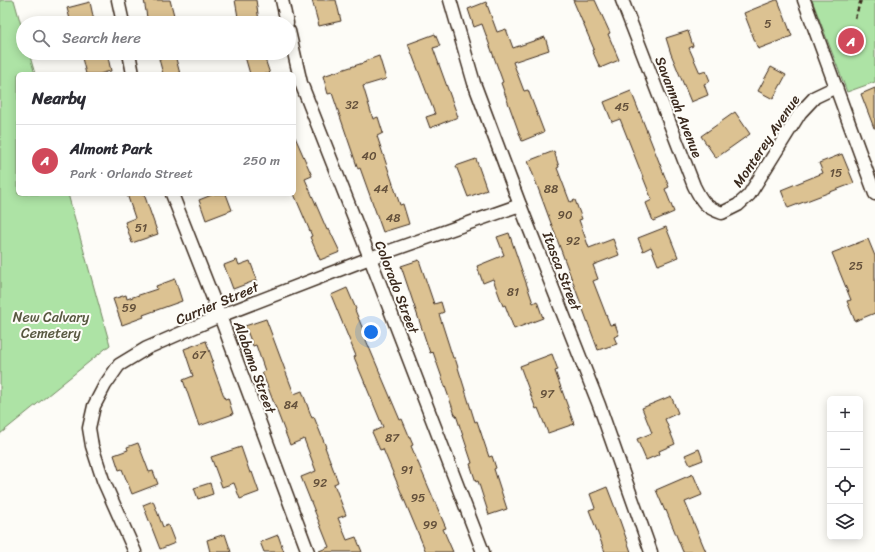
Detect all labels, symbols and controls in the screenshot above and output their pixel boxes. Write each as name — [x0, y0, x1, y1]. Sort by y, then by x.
house number: 5 — [764, 13, 772, 35]
search box — [16, 16, 296, 60]
text: Search here — [62, 25, 141, 51]
pin: A — [838, 26, 864, 56]
icon: search — [30, 27, 52, 49]
street label: Savannah Avenue — [648, 53, 710, 162]
text: Nearby — [32, 83, 86, 113]
street label: Monterey Avenue — [726, 90, 807, 193]
house number: 32 — [345, 94, 359, 116]
house number: 45 — [615, 96, 629, 118]
text: Almont Park — [70, 136, 153, 162]
house number: 40 — [361, 145, 377, 167]
text: A — [41, 149, 49, 172]
text: 250 m — [243, 149, 280, 172]
text: Park · Orlando Street — [70, 162, 193, 185]
house number: 15 — [830, 162, 842, 184]
house number: 44 — [373, 178, 389, 200]
house number: 88 — [544, 178, 558, 200]
house number: 90 — [558, 204, 573, 226]
house number: 48 — [386, 207, 400, 229]
house number: 51 — [135, 217, 147, 239]
street label: Itasca Street — [535, 227, 589, 316]
house number: 92 — [566, 230, 580, 252]
street label: Colorado Street — [367, 237, 426, 339]
house number: 25 — [849, 255, 863, 277]
street label: Currier Street — [172, 274, 264, 332]
house number: 81 — [507, 281, 519, 303]
house number: 59 — [122, 297, 136, 319]
park label: New Calvary Cemetery — [13, 305, 90, 346]
street label: Alabama Street — [226, 316, 283, 418]
your location — [361, 322, 381, 342]
house number: 67 — [192, 344, 207, 366]
house number: 97 — [540, 383, 555, 405]
house number: 84 — [284, 394, 299, 416]
map controls — [827, 396, 863, 540]
button: + — [827, 396, 863, 432]
house number: 87 — [385, 427, 400, 449]
button: − — [827, 432, 863, 468]
house number: 91 — [401, 459, 413, 481]
button: locate — [827, 468, 863, 504]
house number: 92 — [313, 472, 327, 494]
house number: 95 — [411, 487, 425, 509]
button: layers — [827, 504, 863, 540]
house number: 99 — [423, 514, 437, 536]

